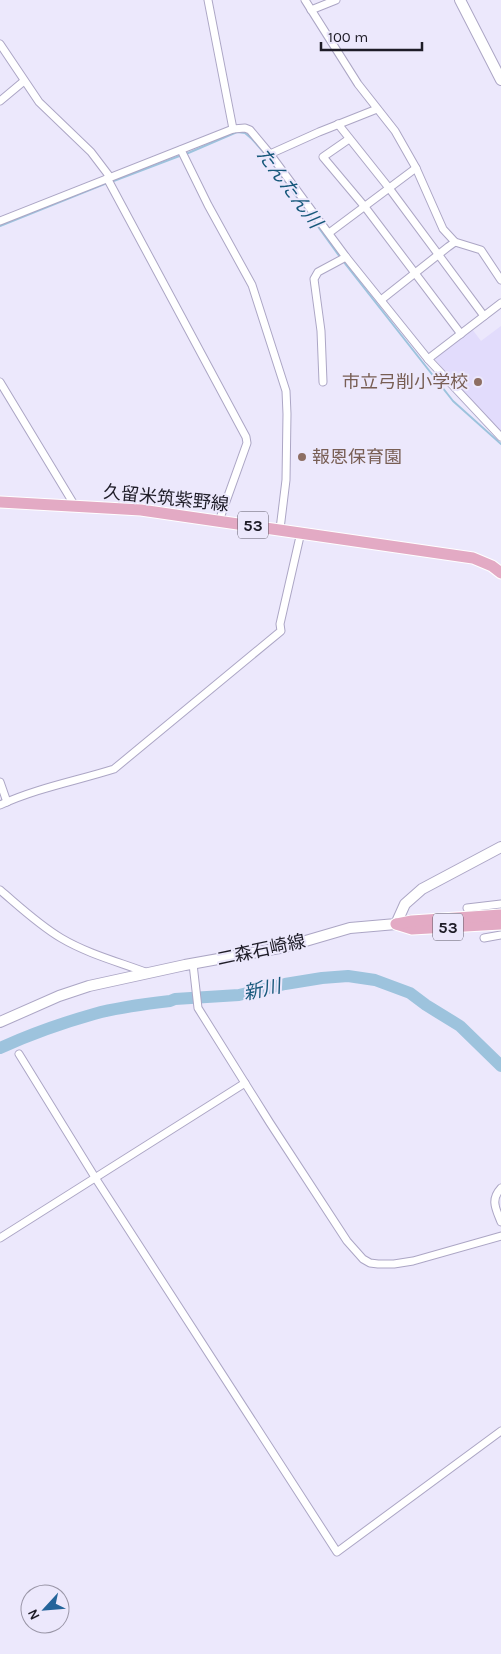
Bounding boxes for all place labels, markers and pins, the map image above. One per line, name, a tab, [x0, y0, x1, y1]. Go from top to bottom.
place label: 市立弓削小学校	[342, 371, 468, 393]
marker: 市立弓削小学校	[472, 376, 484, 388]
place label: 報恩保育園	[312, 446, 402, 468]
marker: 報恩保育園	[296, 451, 308, 463]

